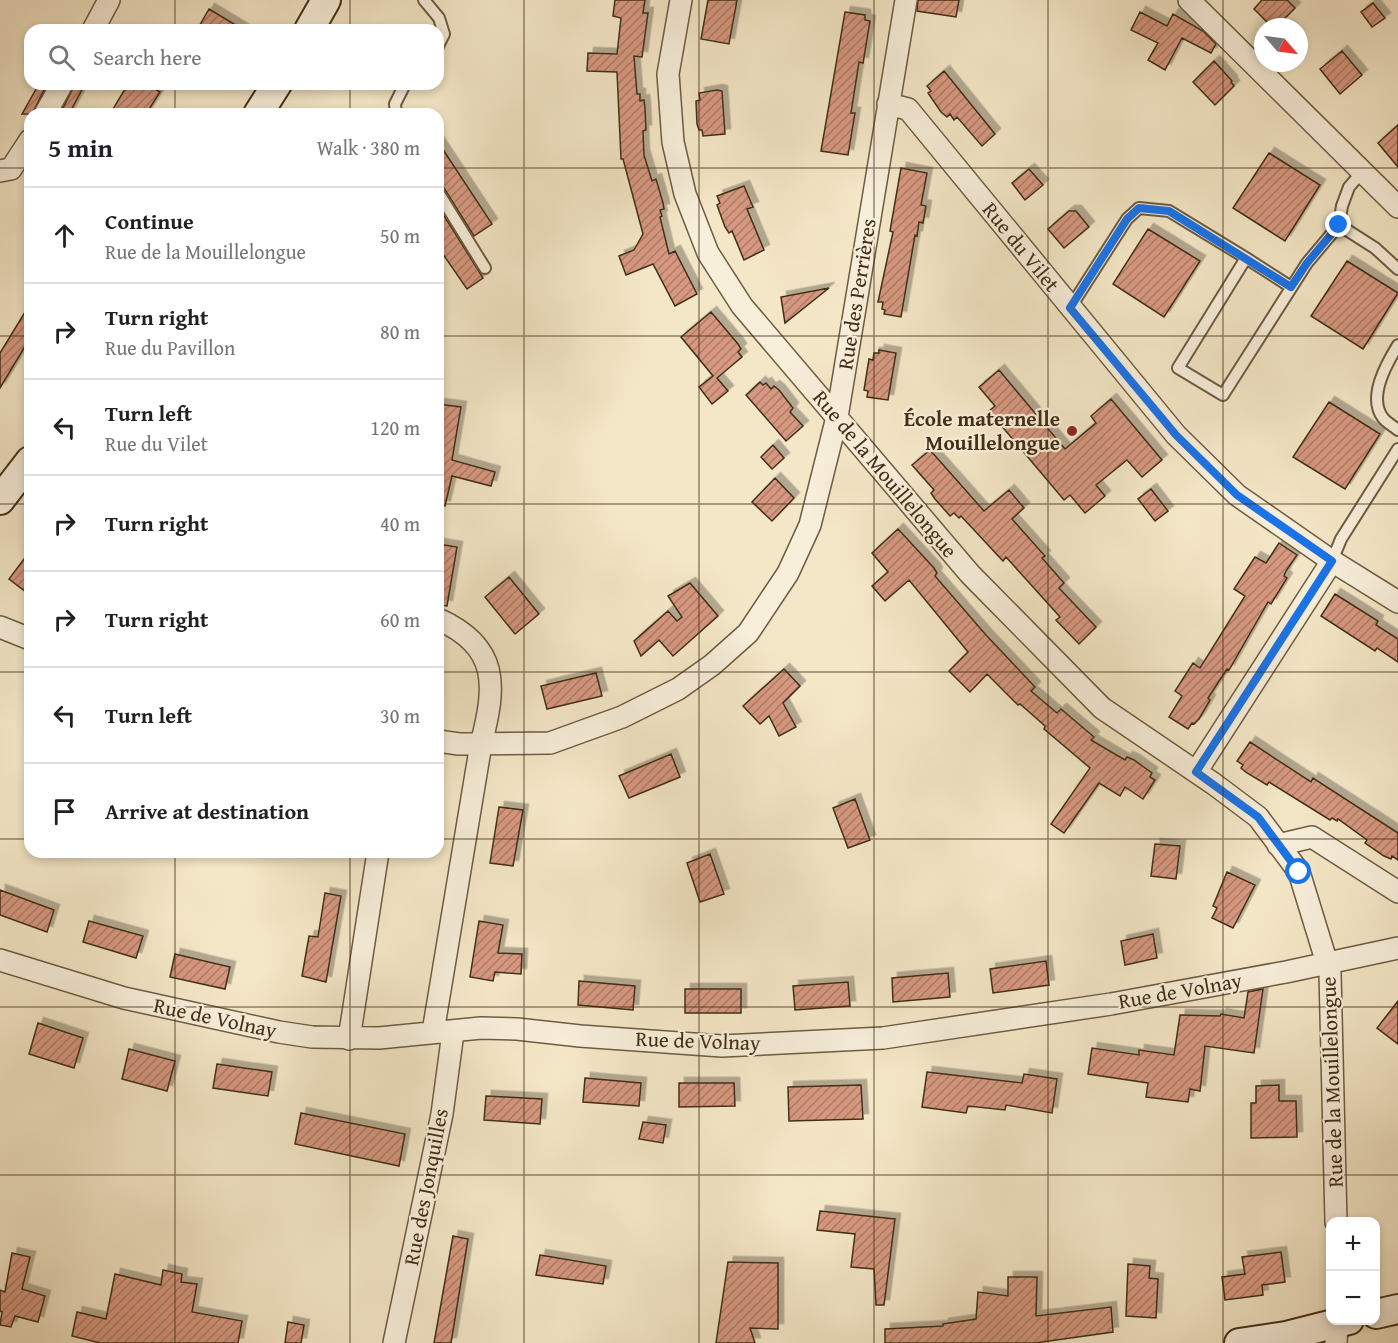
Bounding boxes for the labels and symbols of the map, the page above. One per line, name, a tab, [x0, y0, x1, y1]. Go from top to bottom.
north arrow	[1254, 18, 1308, 72]
street label: Rue du Vilet	[975, 195, 1068, 299]
route end	[1325, 211, 1351, 237]
street label: Rue des Perrières	[829, 216, 884, 372]
street label: Rue de la Mouillelongue	[806, 383, 965, 565]
place label: École maternelle Mouillelongue	[904, 403, 1060, 458]
marker: École maternelle Mouillelongue	[1065, 424, 1079, 438]
route start	[1285, 858, 1311, 884]
street label: Rue de Volnay	[1116, 964, 1245, 1017]
street label: Rue de la Mouillelongue	[1312, 976, 1351, 1188]
street label: Rue de Volnay	[151, 989, 280, 1046]
street label: Rue de Volnay	[635, 1023, 762, 1058]
street label: Rue des Jonquilles	[395, 1106, 456, 1268]

